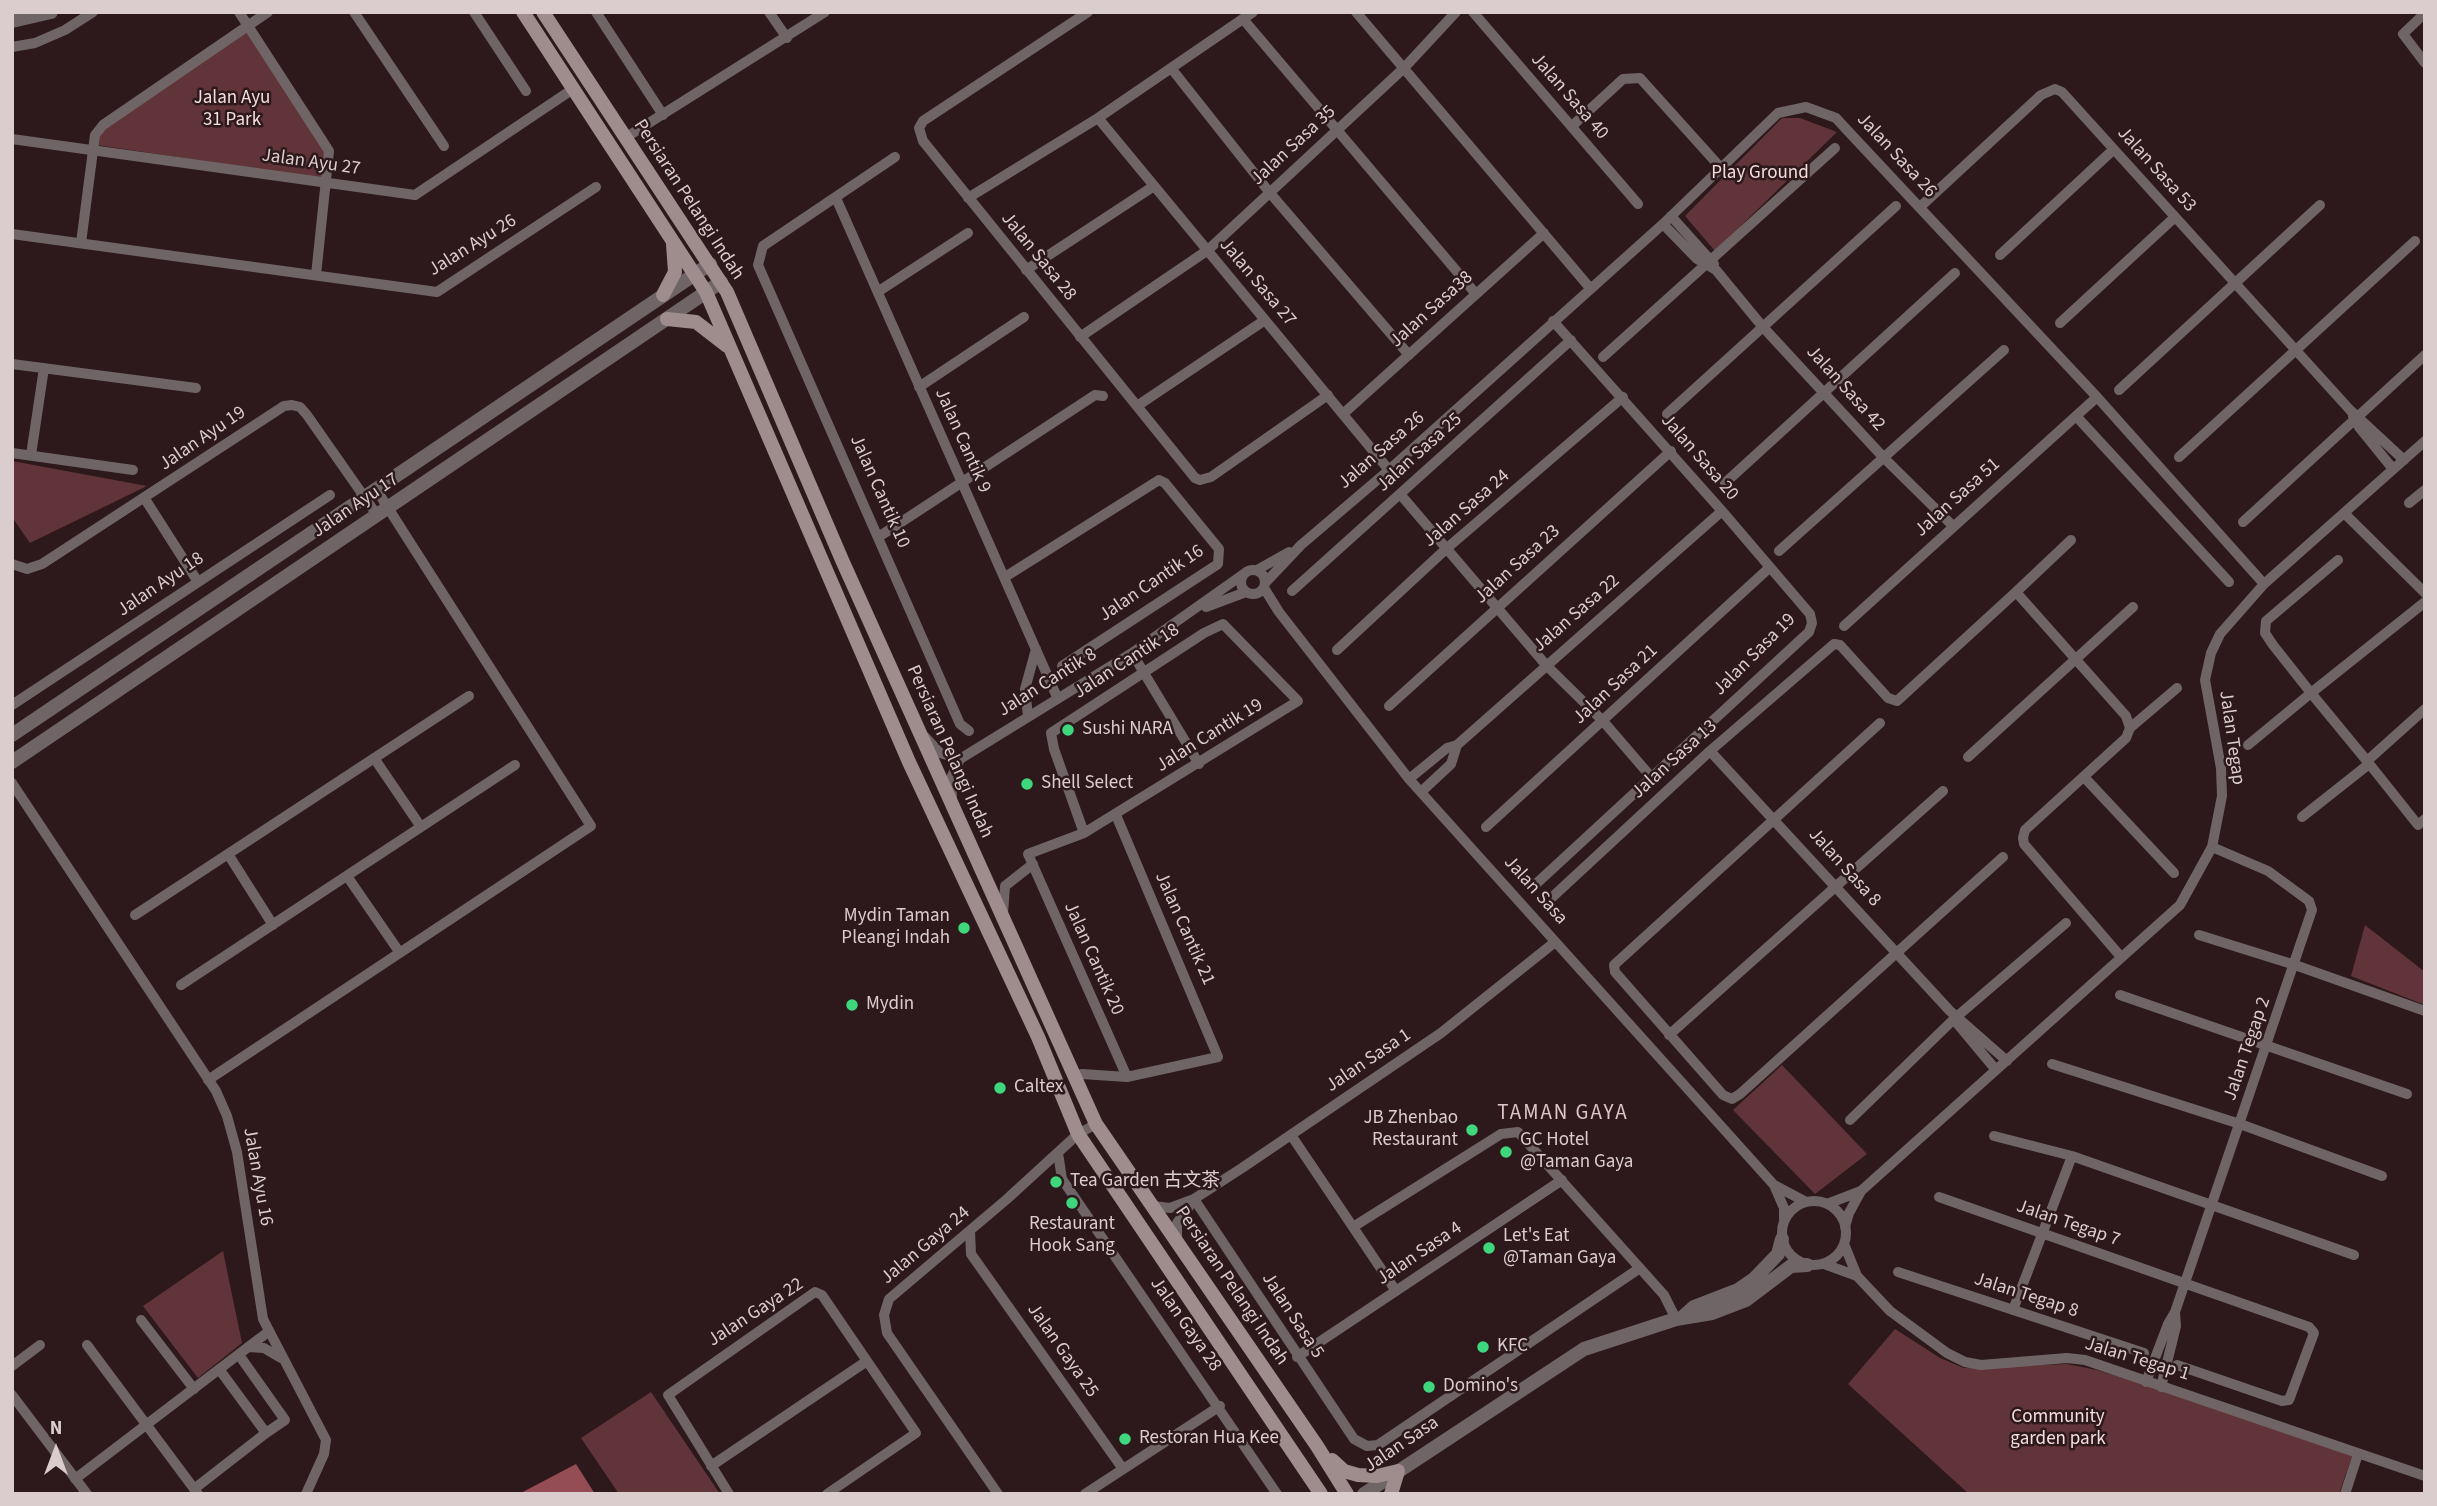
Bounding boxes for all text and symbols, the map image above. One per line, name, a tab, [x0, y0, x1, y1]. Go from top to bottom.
street label: Jalan Sasa 40	[1525, 49, 1613, 145]
park label: Jalan Ayu 31 Park	[194, 88, 270, 132]
street label: Jalan Sasa 35	[1247, 101, 1341, 191]
street label: Jalan Sasa 26	[1851, 109, 1941, 203]
street label: Persiaran Pelangi Indah	[628, 115, 748, 285]
street label: Jalan Sasa 53	[2112, 123, 2200, 217]
street label: Jalan Ayu 27	[260, 145, 362, 181]
park label: Play Ground	[1711, 163, 1809, 185]
street label: Jalan Sasa 28	[995, 208, 1081, 306]
street label: Jalan Ayu 26	[425, 210, 521, 282]
street label: Jalan Sasa 27	[1214, 235, 1300, 331]
street label: Jalan Sasa38	[1386, 267, 1478, 353]
street label: Jalan Sasa 42	[1801, 342, 1889, 436]
street label: Jalan Cantik 9	[929, 385, 995, 497]
street label: Jalan Ayu 19	[155, 402, 251, 476]
street label: Jalan Sasa 26	[1334, 407, 1430, 495]
street label: Jalan Sasa 25	[1373, 409, 1467, 497]
street label: Jalan Sasa 20	[1655, 410, 1743, 506]
street label: Jalan Cantik 10	[844, 432, 914, 552]
street label: Jalan Sasa 51	[1911, 454, 2005, 542]
street label: Jalan Sasa 24	[1419, 465, 1515, 553]
street label: Jalan Ayu 17	[308, 469, 404, 543]
street label: Jalan Sasa 23	[1471, 521, 1565, 609]
street label: Jalan Cantik 16	[1095, 541, 1209, 627]
street label: Jalan Ayu 18	[113, 548, 209, 622]
street label: Jalan Sasa 22	[1529, 570, 1625, 658]
street label: Jalan Sasa 19	[1709, 609, 1801, 701]
street label: Jalan Cantik 18	[1070, 619, 1184, 705]
street label: Jalan Sasa 21	[1569, 640, 1663, 730]
street label: Jalan Cantik 8	[995, 644, 1101, 722]
street label: Persiaran Pelangi Indah	[901, 662, 997, 842]
street label: Jalan Tegap	[2213, 689, 2249, 787]
street label: Jalan Cantik 19	[1153, 694, 1267, 778]
street label: Jalan Sasa 13	[1628, 716, 1722, 804]
place label: Sushi NARA	[1082, 719, 1173, 741]
marker: Sushi NARA	[1060, 722, 1076, 738]
place label: Shell Select	[1041, 773, 1133, 795]
marker: Shell Select	[1019, 776, 1035, 792]
street label: Jalan Sasa 8	[1803, 824, 1885, 912]
street label: Jalan Sasa	[1498, 852, 1572, 930]
street label: Jalan Cantik 21	[1149, 869, 1219, 989]
street label: Jalan Cantik 20	[1058, 899, 1128, 1019]
place label: Mydin Taman Pleangi Indah	[841, 906, 950, 950]
marker: Mydin Taman Pleangi Indah	[956, 920, 972, 936]
place label: Mydin	[866, 994, 914, 1016]
street label: Jalan Tegap 2	[2220, 994, 2276, 1104]
marker: Mydin	[844, 997, 860, 1013]
street label: Jalan Sasa 1	[1322, 1024, 1416, 1098]
place label: Caltex	[1014, 1077, 1063, 1099]
marker: Caltex	[992, 1080, 1008, 1096]
district label: TAMAN GAYA	[1499, 1101, 1627, 1127]
place label: JB Zhenbao Restaurant	[1363, 1108, 1458, 1152]
marker: JB Zhenbao Restaurant	[1464, 1122, 1480, 1138]
street label: Jalan Ayu 16	[237, 1126, 277, 1228]
place label: GC Hotel @Taman Gaya	[1520, 1130, 1633, 1174]
marker: GC Hotel @Taman Gaya	[1498, 1144, 1514, 1160]
place label: Tea Garden 古文茶	[1070, 1171, 1220, 1193]
marker: Tea Garden 古文茶	[1048, 1174, 1064, 1190]
marker: Restaurant Hook Sang	[1064, 1195, 1080, 1211]
street label: Jalan Tegap 7	[2013, 1196, 2123, 1252]
street label: Jalan Gaya 24	[877, 1202, 975, 1290]
street label: Persiaran Pelangi Indah	[1169, 1202, 1293, 1370]
place label: Restaurant Hook Sang	[1029, 1214, 1115, 1258]
street label: Jalan Sasa 4	[1373, 1217, 1467, 1291]
place label: Let's Eat @Taman Gaya	[1503, 1226, 1616, 1270]
marker: Let's Eat @Taman Gaya	[1481, 1240, 1497, 1256]
street label: Jalan Tegap 8	[1971, 1268, 2081, 1324]
street label: Jalan Sasa 5	[1256, 1269, 1328, 1363]
street label: Jalan Gaya 22	[704, 1274, 808, 1352]
street label: Jalan Gaya 28	[1144, 1274, 1226, 1376]
street label: Jalan Gaya 25	[1021, 1300, 1103, 1402]
street label: Jalan Tegap 1	[2082, 1333, 2192, 1387]
place label: KFC	[1497, 1336, 1528, 1358]
marker: KFC	[1475, 1339, 1491, 1355]
place label: Domino's	[1443, 1376, 1518, 1398]
marker: Domino's	[1421, 1379, 1437, 1395]
park label: Community garden park	[2010, 1407, 2106, 1451]
street label: Jalan Sasa	[1361, 1412, 1443, 1478]
north arrow	[21, 1415, 91, 1485]
text: N	[50, 1415, 62, 1442]
place label: Restoran Hua Kee	[1139, 1428, 1279, 1450]
marker: Restoran Hua Kee	[1117, 1431, 1133, 1447]

